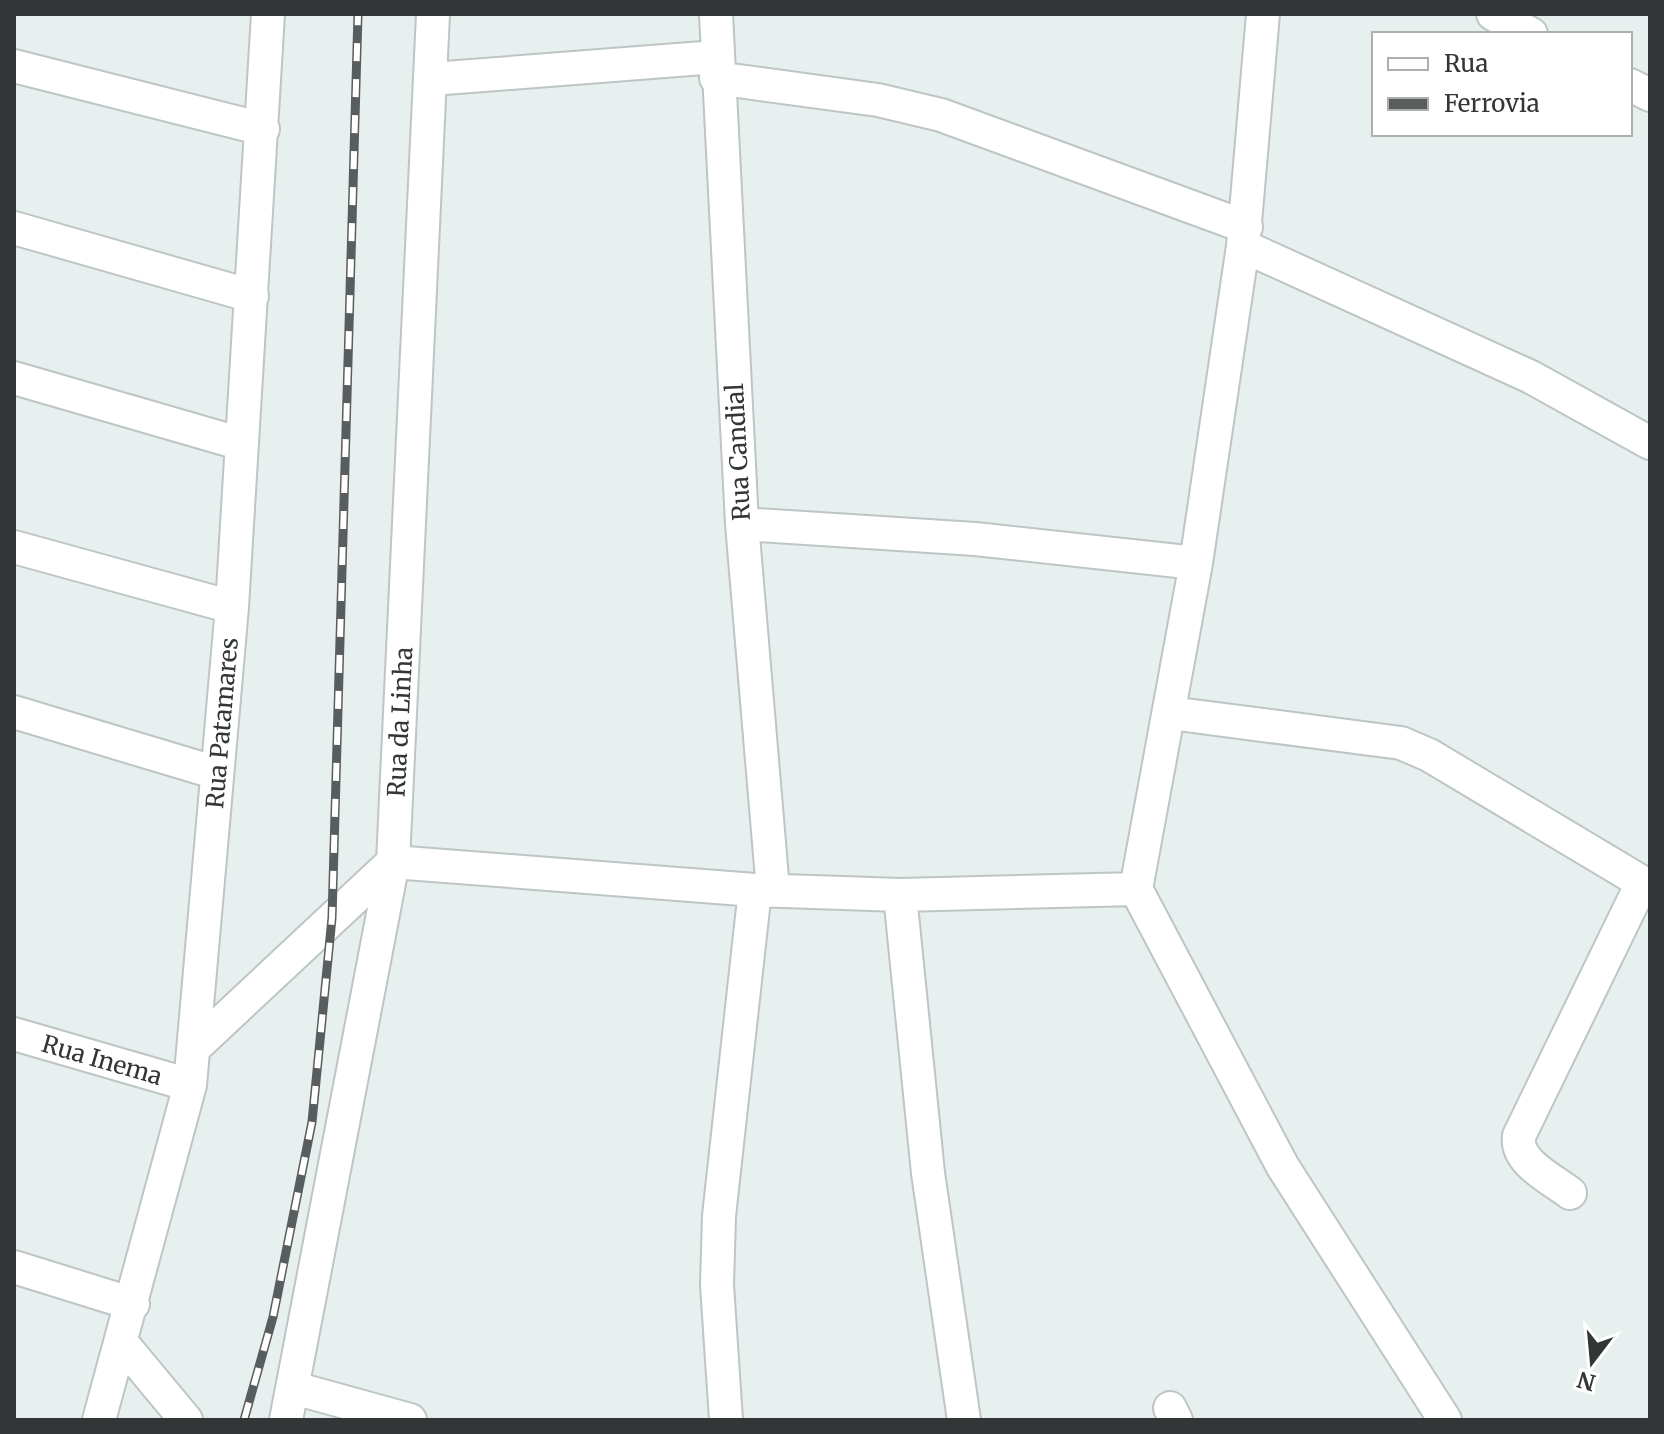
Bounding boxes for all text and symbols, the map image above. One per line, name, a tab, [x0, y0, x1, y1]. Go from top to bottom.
legend	[1372, 32, 1632, 136]
text: Rua	[1444, 48, 1488, 79]
text: Ferrovia	[1444, 88, 1540, 119]
street label: Rua Candial	[719, 383, 757, 521]
street label: Rua Patamares	[199, 636, 245, 810]
street label: Rua da Linha	[381, 646, 419, 798]
street label: Rua Inema	[38, 1028, 166, 1092]
north arrow	[1552, 1322, 1632, 1402]
text: N	[1574, 1365, 1599, 1397]

